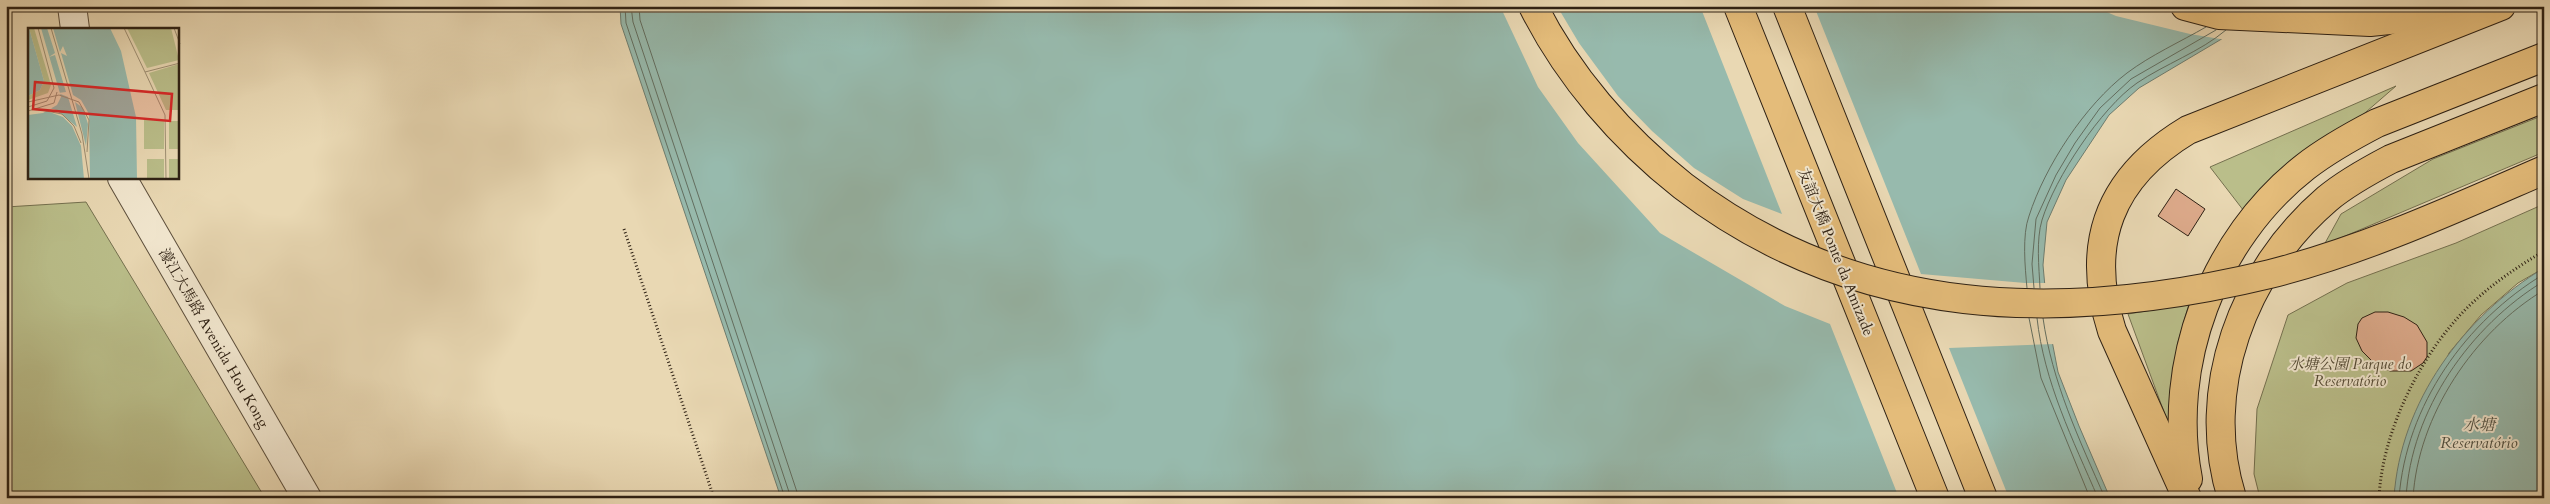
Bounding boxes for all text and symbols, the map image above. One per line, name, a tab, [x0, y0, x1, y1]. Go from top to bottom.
inset map	[28, 28, 179, 179]
street label: 友誼大橋 Ponte da Amizade	[1793, 165, 1879, 339]
street label: 濠江大馬路 Avenida Hou Kong	[154, 244, 274, 432]
park label: 水塘公園 Parque do Reservatório	[2288, 354, 2412, 391]
water label: 水塘 Reservatório	[2440, 414, 2518, 454]

